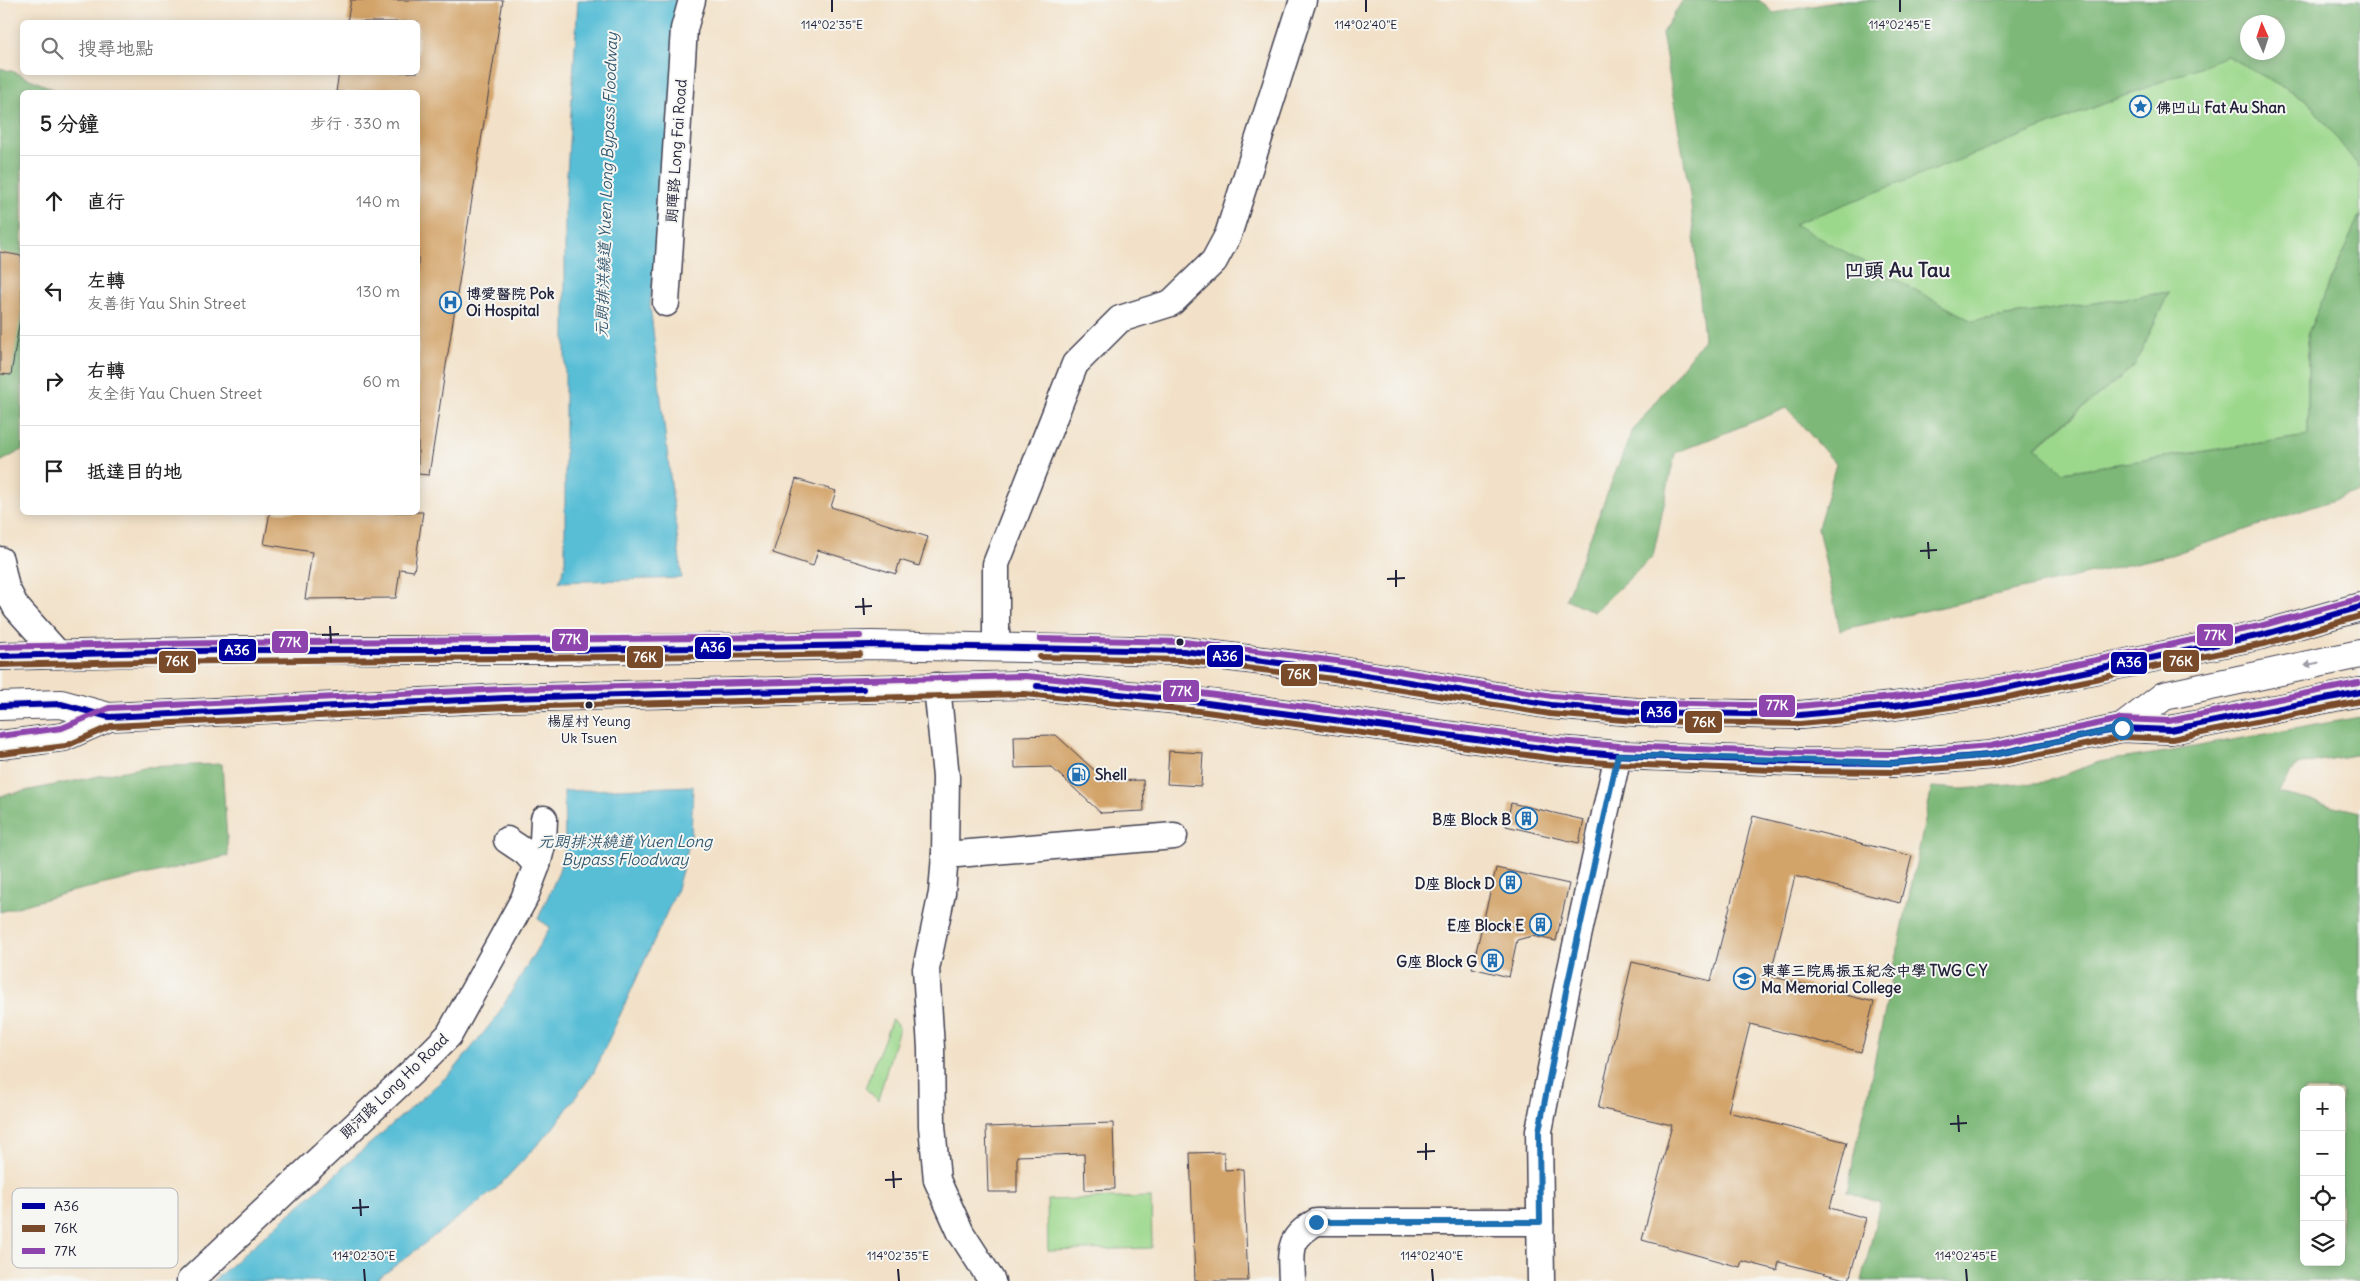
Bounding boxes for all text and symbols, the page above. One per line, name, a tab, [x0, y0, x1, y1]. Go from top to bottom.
north arrow	[2240, 15, 2285, 60]
text: 114°02'35"E	[801, 17, 863, 32]
text: 114°02'40"E	[1335, 17, 1397, 32]
text: 114°02'45"E	[1869, 17, 1931, 32]
search box	[20, 20, 420, 75]
water label: 元朗排洪繞道 Yuen Long Bypass Floodway	[591, 30, 621, 338]
icon: search	[38, 34, 66, 62]
text: 搜尋地點	[78, 36, 154, 60]
street label: 朗暉路 Long Fai Road	[661, 78, 691, 224]
place icon: 佛凹山 Fat Au Shan	[2128, 95, 2152, 119]
place label: 佛凹山 Fat Au Shan	[2156, 98, 2286, 117]
text: 5 分鐘	[40, 110, 99, 137]
text: 步行 · 330 m	[310, 113, 400, 133]
icon: ahead	[40, 187, 68, 215]
text: 直行	[87, 189, 125, 213]
text: 140 m	[356, 191, 400, 211]
district label: 凹頭 Au Tau	[1844, 257, 1950, 282]
text: 左轉	[87, 268, 125, 292]
icon: left	[40, 277, 68, 305]
text: 130 m	[356, 281, 400, 301]
place label: 博愛醫院 Pok Oi Hospital	[466, 284, 555, 321]
hospital icon: 博愛醫院 Pok Oi Hospital	[438, 290, 462, 314]
text: 友善街 Yau Shin Street	[87, 293, 246, 313]
text: 右轉	[87, 358, 125, 382]
icon: right	[40, 367, 68, 395]
text: 60 m	[362, 371, 400, 391]
text: 友全街 Yau Chuen Street	[87, 383, 262, 403]
icon: arrive	[40, 457, 68, 485]
text: 抵達目的地	[87, 459, 182, 483]
line badge: 77K	[2196, 623, 2234, 647]
text: 77K	[2204, 626, 2227, 644]
line badge: 77K	[551, 628, 589, 652]
line badge: 77K	[271, 630, 309, 654]
text: 77K	[559, 630, 582, 648]
text: 77K	[279, 633, 302, 651]
line badge: A36	[694, 636, 732, 660]
unlabelled marker	[1175, 637, 1185, 647]
line badge: A36	[218, 638, 257, 662]
text: A36	[700, 638, 726, 656]
text: A36	[224, 641, 250, 659]
line badge: A36	[1206, 644, 1244, 668]
line badge: 76K	[626, 645, 664, 669]
text: A36	[1212, 647, 1238, 665]
text: 76K	[633, 648, 657, 666]
line badge: 76K	[2162, 649, 2200, 673]
line badge: 76K	[158, 650, 197, 674]
line badge: A36	[2110, 651, 2148, 675]
text: 76K	[165, 652, 189, 670]
text: 76K	[2169, 652, 2193, 670]
text: A36	[2116, 653, 2142, 671]
one-way arrow	[2304, 661, 2320, 669]
line badge: 76K	[1280, 663, 1318, 687]
text: 76K	[1287, 665, 1311, 683]
line badge: 77K	[1162, 679, 1200, 703]
text: 77K	[1170, 682, 1193, 700]
line badge: 77K	[1758, 694, 1796, 718]
text: 77K	[1766, 696, 1789, 714]
marker: 楊屋村 Yeung Uk Tsuen	[584, 700, 594, 710]
line badge: A36	[1640, 700, 1678, 724]
text: A36	[1646, 703, 1672, 721]
line badge: 76K	[1684, 710, 1723, 734]
place label: 楊屋村 Yeung Uk Tsuen	[547, 712, 631, 747]
text: 76K	[1692, 713, 1716, 731]
route start	[2111, 717, 2134, 740]
fuel station icon: Shell	[1067, 762, 1091, 786]
place label: Shell	[1095, 765, 1127, 784]
building icon: B座 Block B	[1515, 807, 1539, 831]
place label: B座 Block B	[1432, 810, 1511, 829]
water label: 元朗排洪繞道 Yuen Long Bypass Floodway	[538, 831, 713, 869]
building icon: D座 Block D	[1499, 871, 1523, 895]
place label: D座 Block D	[1415, 874, 1495, 893]
building icon: E座 Block E	[1528, 913, 1552, 937]
place label: E座 Block E	[1447, 916, 1524, 935]
building icon: G座 Block G	[1481, 949, 1505, 973]
place label: G座 Block G	[1396, 952, 1477, 971]
place label: 東華三院馬振玉紀念中學 TWG C Y Ma Memorial College	[1761, 961, 1988, 998]
school or university icon: 東華三院馬振玉紀念中學 TWG C Y Ma Memorial College	[1733, 967, 1757, 991]
street label: 朗河路 Long Ho Road	[336, 1029, 452, 1143]
map controls	[2300, 1086, 2345, 1266]
button: +	[2300, 1086, 2345, 1131]
button: −	[2300, 1131, 2345, 1176]
button: locate	[2300, 1176, 2345, 1221]
legend	[12, 1188, 178, 1268]
text: A36	[54, 1197, 79, 1215]
route end	[1305, 1211, 1328, 1234]
text: 76K	[54, 1219, 78, 1237]
button: layers	[2300, 1221, 2345, 1266]
text: 77K	[54, 1242, 77, 1260]
text: 114°02'30"E	[332, 1248, 396, 1263]
text: 114°02'35"E	[867, 1248, 929, 1263]
text: 114°02'40"E	[1401, 1248, 1463, 1263]
text: 114°02'45"E	[1935, 1248, 1997, 1263]

